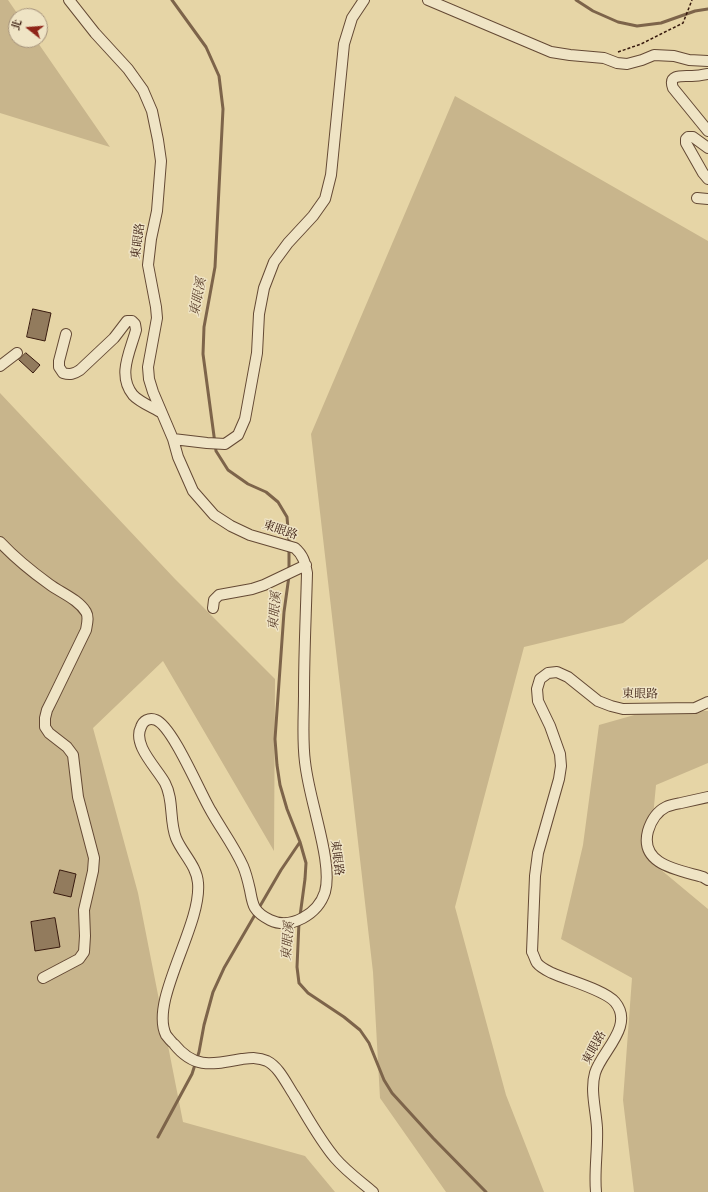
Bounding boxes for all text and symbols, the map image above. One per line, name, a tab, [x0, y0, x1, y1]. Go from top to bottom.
north arrow	[8, 8, 48, 48]
text: 北	[9, 17, 26, 32]
street label: 東眼路	[129, 222, 149, 260]
water label: 東眼溪	[188, 276, 210, 318]
street label: 東眼路	[261, 518, 299, 544]
water label: 東眼溪	[267, 591, 285, 631]
street label: 東眼路	[622, 687, 658, 703]
street label: 東眼路	[327, 839, 345, 877]
water label: 東眼溪	[280, 921, 298, 961]
street label: 東眼路	[580, 1029, 610, 1067]

